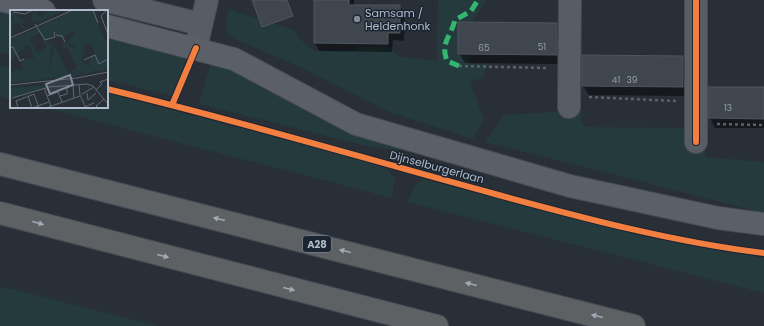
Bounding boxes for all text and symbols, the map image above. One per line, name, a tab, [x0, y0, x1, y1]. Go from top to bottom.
place label: Samsam / Heldenhonk	[365, 5, 431, 34]
inset map	[10, 10, 108, 108]
marker: Samsam / Heldenhonk	[352, 14, 362, 24]
house number: 51	[538, 41, 546, 53]
house number: 65	[478, 42, 490, 54]
house number: 41	[612, 74, 620, 86]
house number: 39	[627, 74, 638, 86]
house number: 13	[724, 102, 732, 114]
street label: Dijnselburgerlaan	[388, 147, 486, 187]
one-way arrow	[213, 216, 225, 222]
one-way arrow	[31, 220, 44, 226]
road number: A28	[303, 236, 331, 252]
one-way arrow	[339, 248, 351, 254]
one-way arrow	[157, 253, 170, 259]
one-way arrow	[465, 281, 477, 287]
one-way arrow	[283, 286, 295, 292]
one-way arrow	[590, 313, 603, 319]

